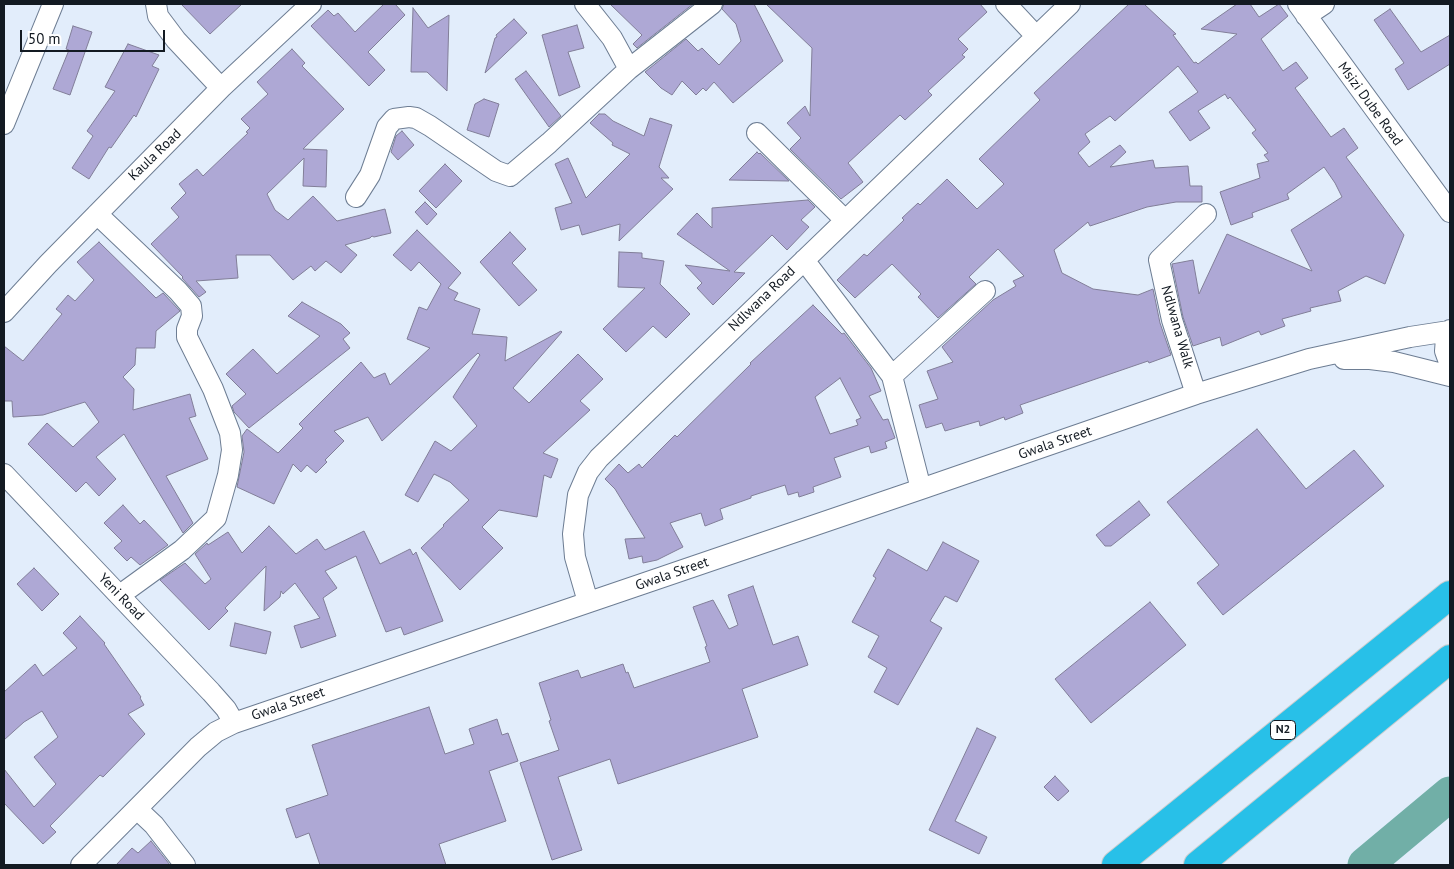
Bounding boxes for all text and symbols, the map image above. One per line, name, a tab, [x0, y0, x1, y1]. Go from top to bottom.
scale bar	[22, 20, 168, 52]
text: 50 m	[28, 29, 61, 48]
street label: Msizi Dube Road	[1334, 59, 1406, 149]
street label: Kaula Road	[125, 126, 185, 184]
street label: Ndlwana Road	[725, 263, 799, 335]
street label: Ndlwana Walk	[1157, 284, 1197, 370]
street label: Gwala Street	[1016, 423, 1094, 463]
street label: Gwala Street	[633, 554, 711, 594]
street label: Yeni Road	[95, 570, 147, 624]
street label: Gwala Street	[249, 684, 327, 724]
road number: N2	[1270, 720, 1296, 740]

